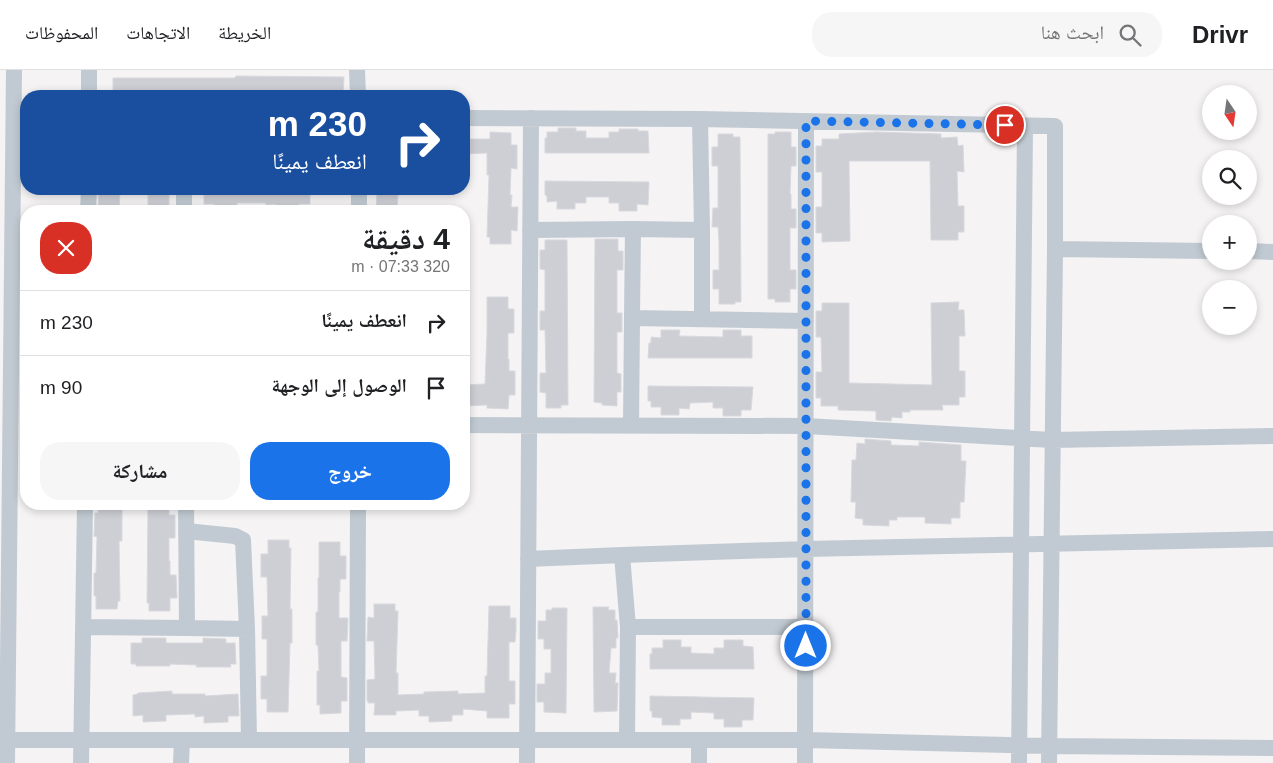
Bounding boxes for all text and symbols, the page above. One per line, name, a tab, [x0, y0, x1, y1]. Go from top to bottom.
search box	[812, 12, 1162, 57]
icon: search	[1116, 21, 1144, 49]
text: Drivr	[1192, 21, 1248, 48]
text: ابحث هنا	[1041, 22, 1104, 43]
text: المحفوظات	[25, 23, 98, 43]
text: الاتجاهات	[126, 23, 190, 43]
text: الخريطة	[218, 23, 271, 43]
north arrow	[1202, 85, 1258, 140]
map controls	[1202, 85, 1257, 335]
text: 230 m	[268, 104, 367, 143]
pin	[984, 104, 1026, 146]
icon: right	[385, 110, 450, 175]
icon: arrive	[991, 111, 1019, 139]
text: انعطف يمينًا	[272, 149, 367, 174]
button: search	[1202, 150, 1257, 205]
button: +	[1202, 215, 1257, 270]
button: close	[40, 222, 92, 274]
text: 4 دقيقة	[362, 222, 450, 255]
text: 320 m · 07:33	[351, 258, 450, 275]
button: −	[1202, 280, 1257, 335]
icon: right	[422, 309, 450, 337]
text: انعطف يمينًا	[321, 310, 407, 331]
text: 230 m	[40, 312, 93, 333]
icon: arrive	[422, 374, 450, 402]
text: الوصول إلى الوجهة	[271, 375, 407, 396]
text: 90 m	[40, 377, 82, 398]
button: مشاركة	[40, 442, 240, 500]
button: خروج	[250, 442, 450, 500]
position arrow	[779, 619, 831, 671]

